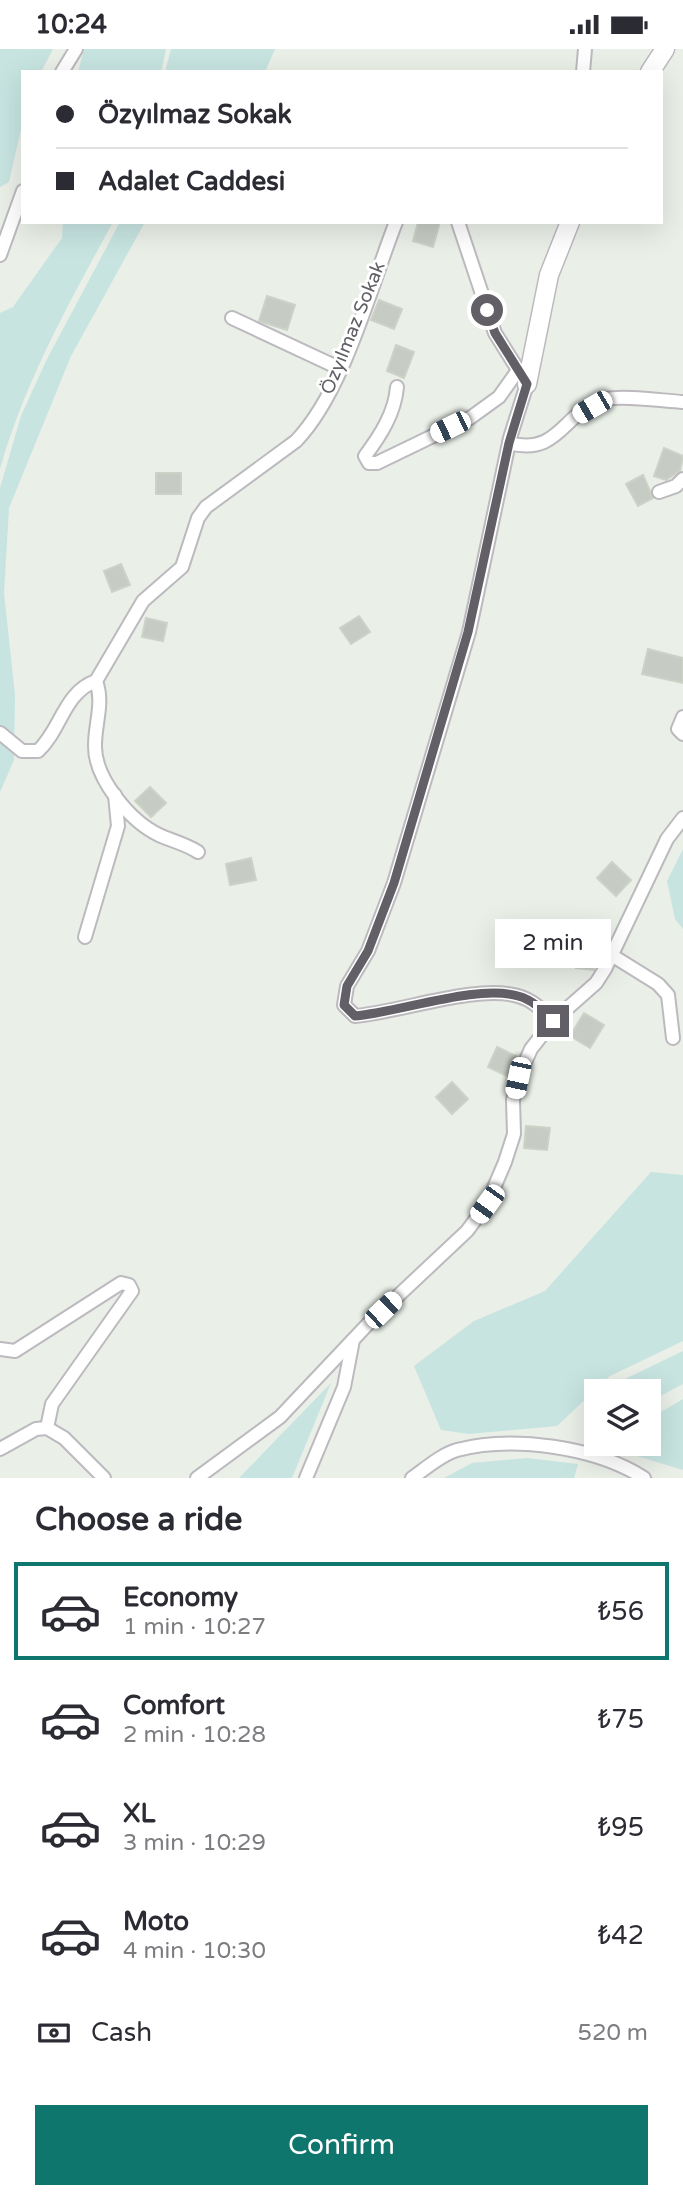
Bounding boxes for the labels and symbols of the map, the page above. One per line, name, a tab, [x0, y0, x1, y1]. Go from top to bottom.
street label: Özyılmaz Sokak	[316, 258, 390, 398]
route start	[471, 294, 503, 326]
car	[569, 387, 616, 427]
car	[427, 408, 474, 446]
callout: 2 min	[495, 919, 611, 969]
route end	[537, 1005, 569, 1037]
car	[504, 1055, 533, 1101]
car	[467, 1181, 508, 1227]
car	[361, 1288, 406, 1332]

